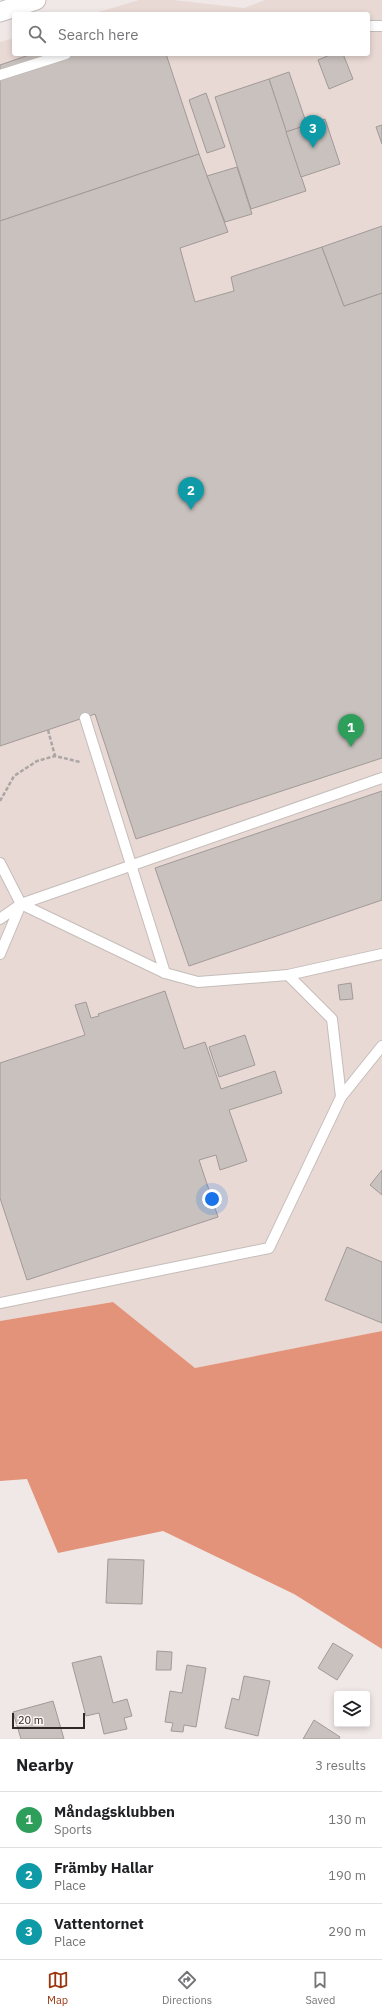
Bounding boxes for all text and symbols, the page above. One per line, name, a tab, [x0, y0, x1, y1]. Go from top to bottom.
search box	[12, 12, 370, 56]
icon: search	[26, 23, 48, 45]
text: Search here	[58, 25, 138, 44]
pin: 3	[300, 115, 326, 148]
pin: 2	[178, 477, 204, 510]
pin: 1	[338, 714, 364, 747]
your location	[202, 1189, 222, 1209]
map controls	[334, 1691, 370, 1727]
button: layers	[334, 1691, 370, 1727]
scale bar	[12, 1711, 85, 1730]
text: 20 m	[18, 1713, 43, 1727]
text: Nearby	[16, 1754, 74, 1776]
text: 3 results	[315, 1757, 366, 1774]
text: Måndagsklubben	[54, 1802, 175, 1821]
text: 1	[25, 1811, 33, 1828]
text: 130 m	[328, 1811, 366, 1828]
text: Sports	[54, 1821, 92, 1838]
text: Främby Hallar	[54, 1858, 154, 1877]
text: 2	[25, 1867, 33, 1884]
text: 190 m	[328, 1867, 366, 1884]
text: Place	[54, 1877, 86, 1894]
text: Vattentornet	[54, 1914, 144, 1933]
text: 3	[25, 1923, 33, 1940]
text: 290 m	[328, 1923, 366, 1940]
text: Place	[54, 1933, 86, 1950]
tab: Map	[47, 1969, 69, 2007]
tab: Directions	[162, 1969, 212, 2007]
tab: Saved	[305, 1969, 335, 2007]

